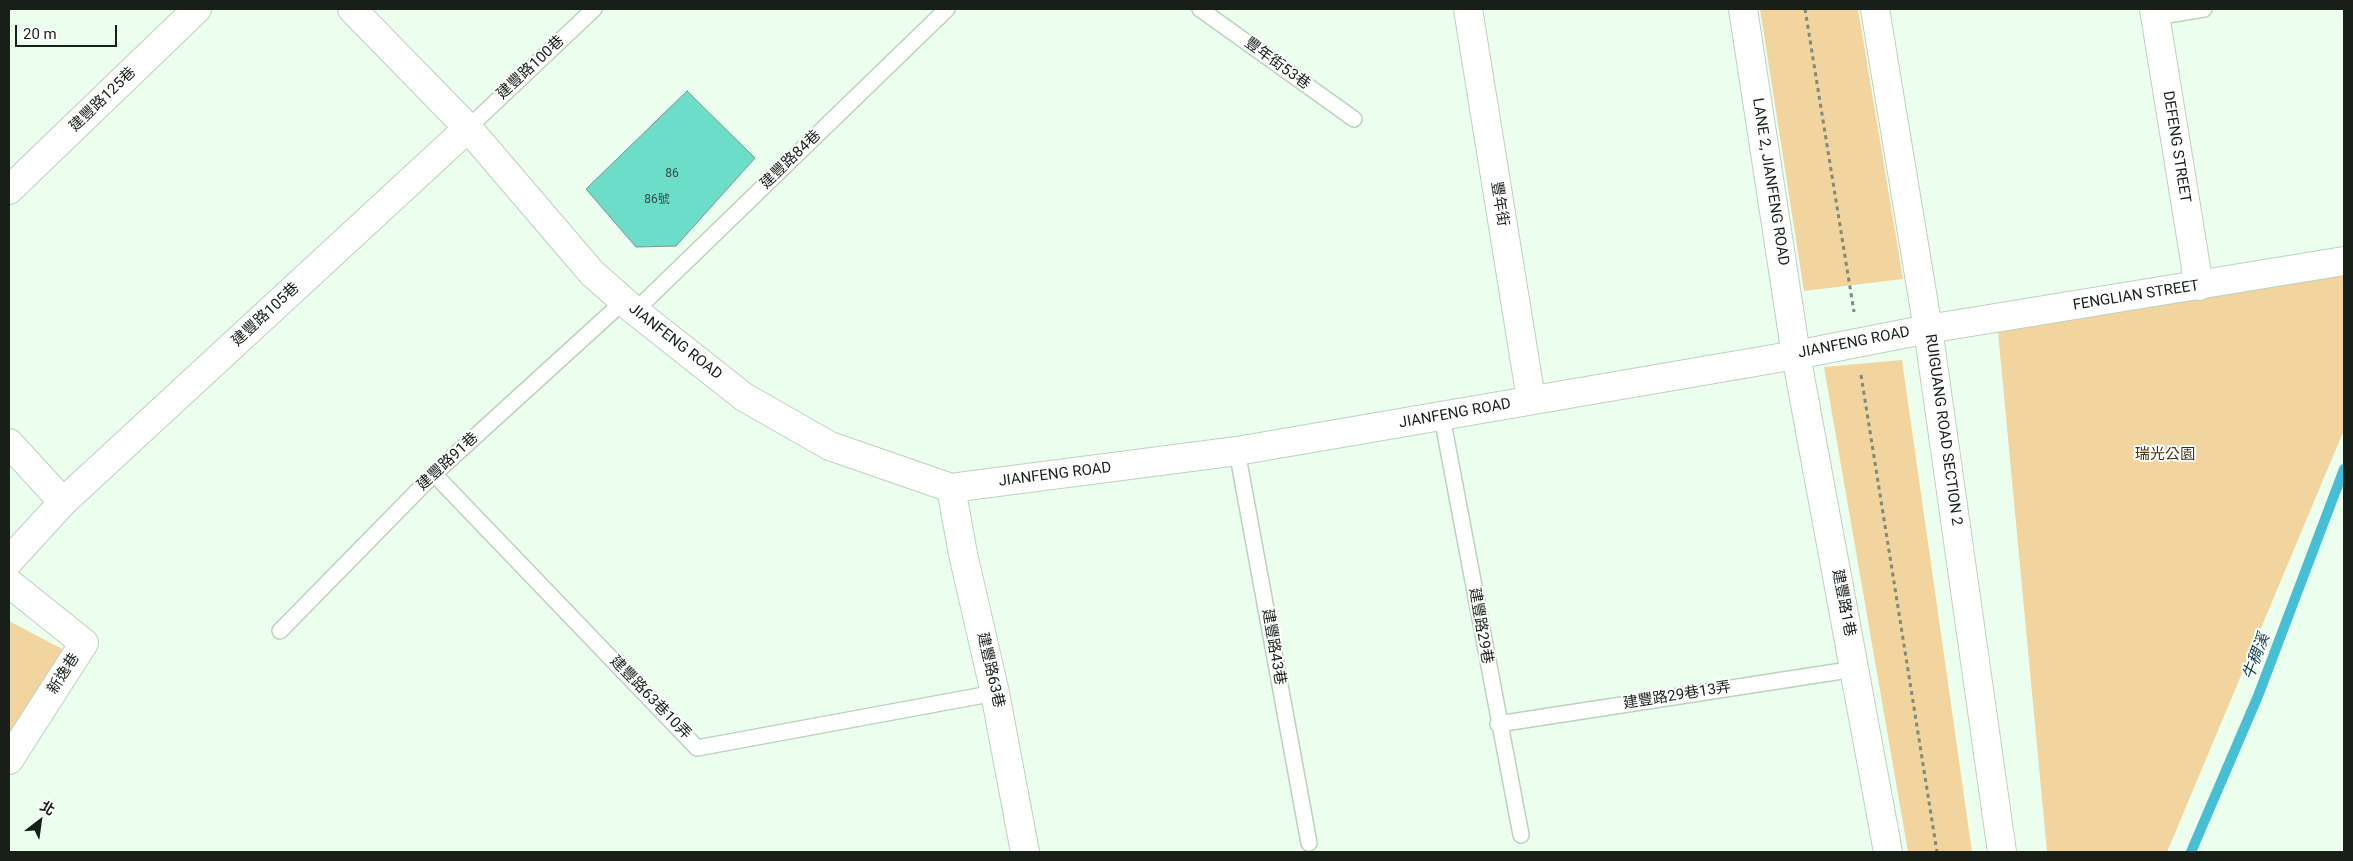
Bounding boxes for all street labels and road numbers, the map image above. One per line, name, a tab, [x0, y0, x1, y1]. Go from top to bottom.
street label: 建豐路100巷	[494, 32, 568, 104]
street label: 豐年街53巷	[1241, 34, 1313, 94]
street label: 建豐路125巷	[66, 64, 140, 136]
street label: DEFENG STREET	[2158, 90, 2194, 204]
street label: LANE 2, JIANFENG ROAD	[1748, 97, 1792, 267]
street label: 建豐路84巷	[757, 127, 825, 193]
street label: 豐年街	[1487, 180, 1511, 228]
street label: FENGLIAN STREET	[2072, 277, 2200, 315]
street label: 建豐路105巷	[229, 279, 303, 351]
street label: JIANFENG ROAD	[625, 300, 725, 384]
street label: JIANFENG ROAD	[1797, 323, 1911, 363]
street label: RUIGUANG ROAD SECTION 2	[1921, 333, 1965, 527]
street label: JIANFENG ROAD	[1398, 395, 1512, 433]
street label: 建豐路91巷	[414, 429, 482, 495]
street label: JIANFENG ROAD	[998, 459, 1112, 491]
street label: 建豐路1巷	[1828, 568, 1858, 638]
street label: 建豐路29巷	[1464, 587, 1496, 665]
street label: 建豐路43巷	[1257, 608, 1289, 686]
street label: 建豐路63巷	[973, 631, 1007, 709]
street label: 新逸巷	[44, 650, 84, 698]
street label: 建豐路63巷10弄	[606, 653, 694, 743]
street label: 建豐路29巷13弄	[1622, 679, 1732, 713]

